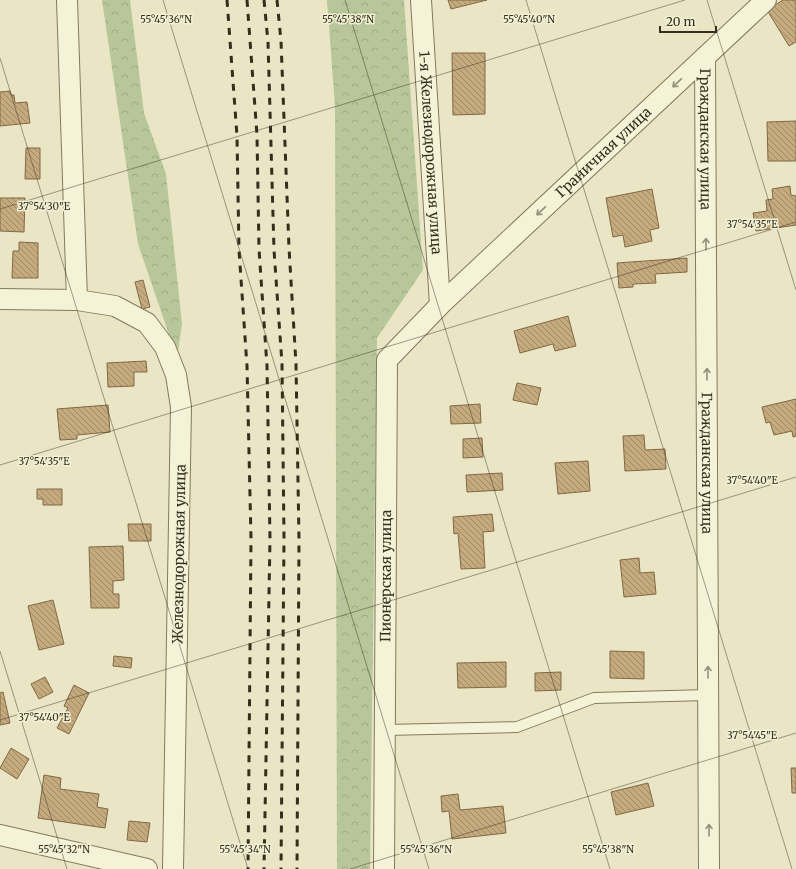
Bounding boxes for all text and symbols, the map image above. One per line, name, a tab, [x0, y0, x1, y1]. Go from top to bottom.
scale bar	[660, 8, 716, 34]
text: 55°45'36"N	[140, 13, 192, 26]
text: 55°45'38"N	[322, 13, 374, 26]
text: 55°45'40"N	[503, 13, 555, 26]
text: 20 m	[666, 14, 695, 29]
street label: 1-я Железнодорожная улица	[415, 50, 446, 256]
street label: Гражданская улица	[696, 68, 715, 210]
one-way arrow	[671, 79, 682, 88]
street label: Граничная улица	[551, 103, 655, 202]
text: 37°54'30"E	[18, 200, 71, 213]
one-way arrow	[536, 206, 546, 215]
text: 37°54'35"E	[726, 218, 778, 231]
one-way arrow	[702, 238, 710, 251]
one-way arrow	[703, 368, 711, 381]
street label: Гражданская улица	[698, 392, 716, 534]
text: 37°54'35"E	[18, 455, 70, 468]
street label: Железнодорожная улица	[168, 463, 190, 644]
text: 37°54'40"E	[726, 474, 779, 487]
street label: Пионерская улица	[376, 509, 395, 642]
one-way arrow	[704, 666, 712, 679]
text: 37°54'40"E	[18, 711, 71, 724]
text: 37°54'45"E	[727, 729, 778, 742]
one-way arrow	[705, 824, 713, 837]
text: 55°45'32"N	[38, 843, 90, 856]
text: 55°45'34"N	[219, 843, 271, 856]
text: 55°45'36"N	[400, 843, 452, 856]
text: 55°45'38"N	[582, 843, 634, 856]

